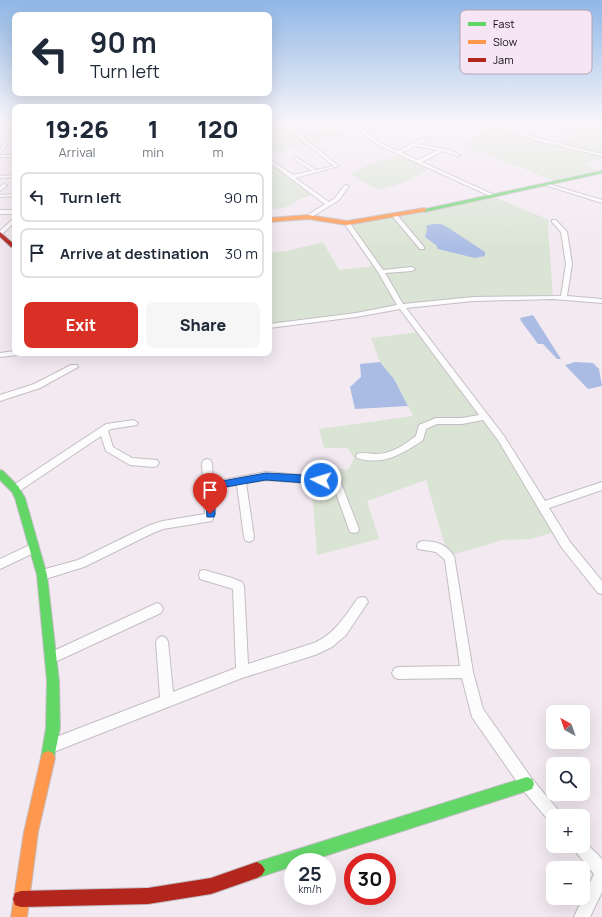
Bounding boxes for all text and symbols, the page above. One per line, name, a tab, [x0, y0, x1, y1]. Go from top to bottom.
legend	[460, 10, 592, 74]
text: Fast	[493, 16, 515, 31]
text: 90 m	[90, 23, 157, 61]
icon: left	[24, 28, 76, 80]
text: Slow	[493, 34, 518, 49]
text: Jam	[493, 52, 514, 67]
text: Turn left	[90, 59, 160, 83]
text: 19:26	[45, 112, 109, 145]
text: 1	[148, 112, 159, 145]
text: 120	[197, 112, 239, 145]
text: Arrival	[59, 143, 96, 161]
text: min	[142, 143, 164, 161]
text: m	[212, 143, 223, 161]
icon: left	[26, 186, 48, 208]
text: Turn left	[60, 187, 122, 208]
text: 90 m	[224, 187, 258, 208]
icon: arrive	[26, 242, 48, 264]
text: Arrive at destination	[60, 243, 209, 264]
text: 30 m	[225, 243, 258, 264]
button: Exit	[24, 302, 138, 348]
button: Share	[146, 302, 260, 348]
position arrow	[300, 459, 342, 501]
pin	[193, 473, 227, 514]
icon: arrive	[199, 479, 221, 501]
north arrow	[546, 705, 590, 749]
map controls	[546, 705, 590, 905]
button: search	[546, 757, 590, 801]
button: +	[546, 809, 590, 853]
speed limit sign: 30	[344, 853, 396, 905]
text: 25	[298, 860, 322, 887]
button: −	[546, 861, 590, 905]
text: km/h	[298, 882, 322, 896]

